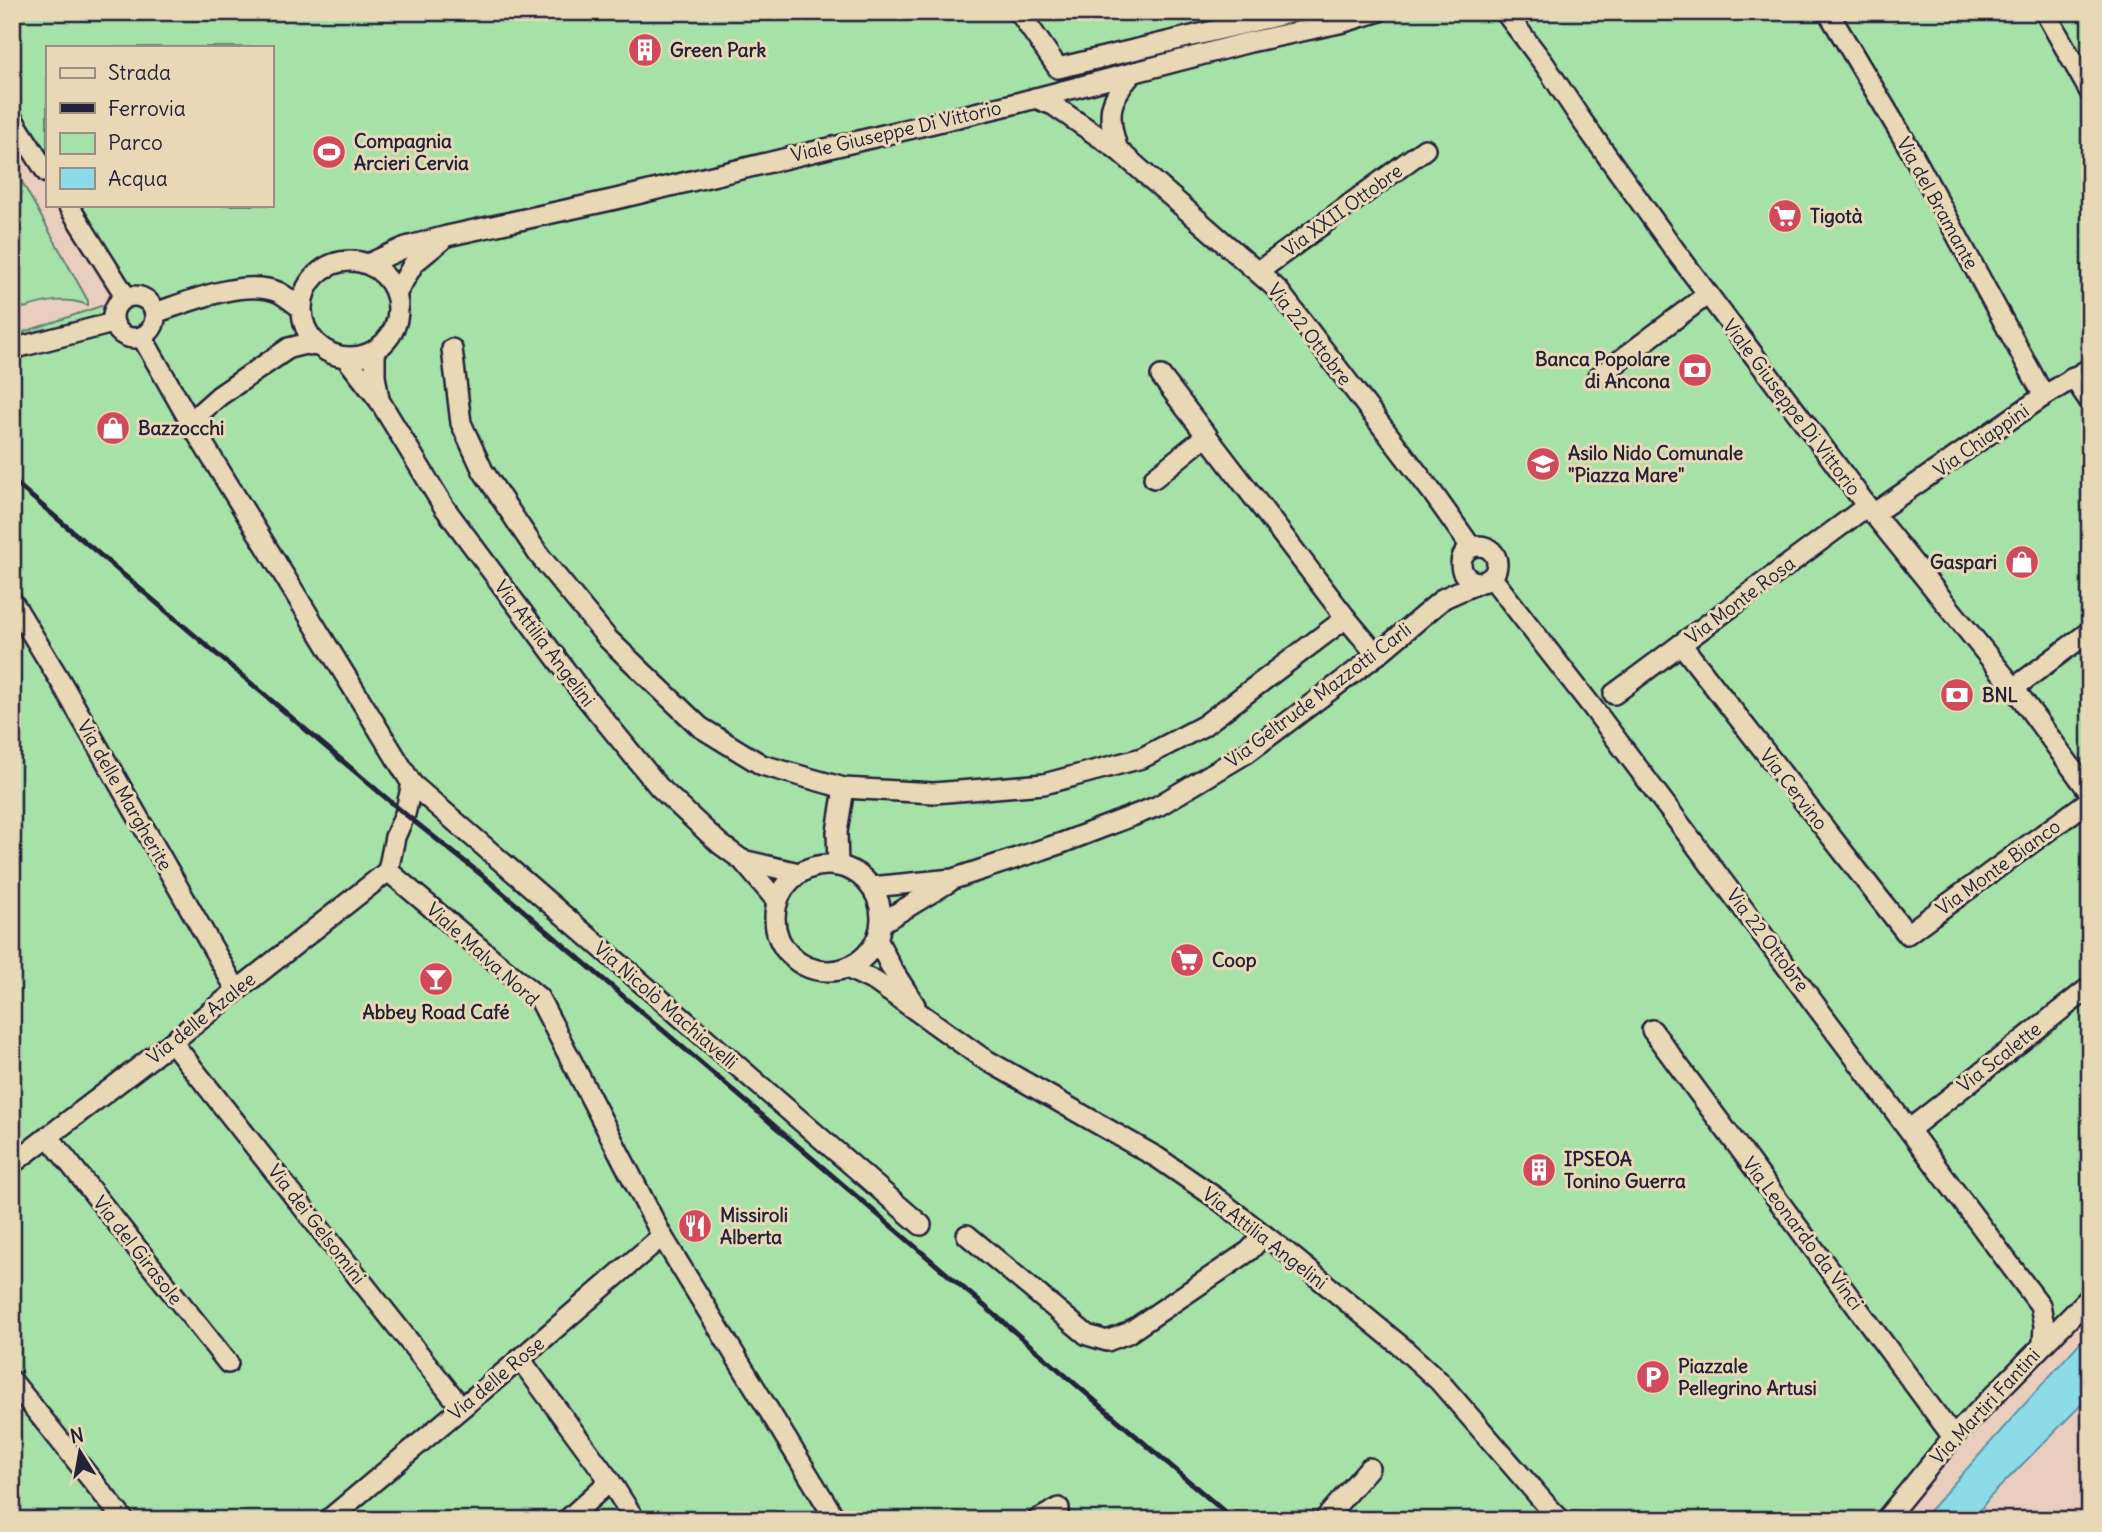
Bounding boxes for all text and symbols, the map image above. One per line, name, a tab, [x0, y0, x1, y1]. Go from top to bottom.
building icon: Green Park	[626, 31, 664, 69]
place label: Green Park	[670, 38, 766, 62]
legend	[46, 46, 273, 206]
text: Strada	[108, 59, 171, 86]
text: Ferrovia	[108, 95, 186, 122]
street label: Viale Giuseppe Di Vittorio	[789, 95, 1003, 167]
text: Parco	[108, 129, 163, 156]
place label: Compagnia Arcieri Cervia	[354, 129, 469, 175]
sports icon: Compagnia Arcieri Cervia	[310, 133, 348, 171]
street label: Via del Bramante	[1892, 133, 1984, 273]
street label: Via XXII Ottobre	[1277, 158, 1407, 262]
text: Acqua	[108, 165, 168, 192]
supermarket icon: Tigotà	[1766, 197, 1804, 235]
place label: Tigotà	[1810, 204, 1863, 228]
street label: Via 22 Ottobre	[1263, 278, 1357, 390]
street label: Viale Giuseppe Di Vittorio	[1718, 314, 1866, 500]
place label: Banca Popolare di Ancona	[1535, 347, 1670, 393]
bank icon: Banca Popolare di Ancona	[1676, 351, 1714, 389]
street label: Via Chiappini	[1929, 398, 2033, 482]
shop icon: Bazzocchi	[94, 409, 132, 447]
place label: Bazzocchi	[138, 416, 224, 440]
place label: Asilo Nido Comunale "Piazza Mare"	[1568, 441, 1743, 487]
school or university icon: Asilo Nido Comunale "Piazza Mare"	[1524, 445, 1562, 483]
shop icon: Gaspari	[2003, 543, 2041, 581]
place label: Gaspari	[1930, 550, 1997, 574]
street label: Via Monte Rosa	[1680, 551, 1800, 649]
street label: Via Attilia Angelini	[490, 575, 600, 711]
street label: Via Geltrude Mazzotti Carli	[1220, 617, 1416, 773]
bank icon: BNL	[1938, 676, 1976, 714]
place label: BNL	[1982, 683, 2019, 707]
street label: Via delle Margherite	[72, 715, 178, 875]
street label: Via Cervino	[1755, 744, 1833, 834]
street label: Via Monte Bianco	[1931, 814, 2065, 920]
street label: Via 22 Ottobre	[1721, 884, 1815, 996]
street label: Viale Malva Nord	[422, 897, 544, 1011]
street label: Via Nicolò Machiavelli	[589, 936, 743, 1074]
supermarket icon: Coop	[1168, 941, 1206, 979]
place label: Coop	[1212, 948, 1257, 972]
bar icon: Abbey Road Café	[417, 960, 455, 998]
street label: Via delle Azalee	[142, 967, 260, 1069]
place label: Abbey Road Café	[363, 1000, 510, 1024]
street label: Via Scalette	[1952, 1017, 2046, 1097]
place label: IPSEOA Tonino Guerra	[1564, 1147, 1686, 1193]
building icon: IPSEOA Tonino Guerra	[1520, 1151, 1558, 1189]
street label: Via Leonardo da Vinci	[1738, 1152, 1868, 1314]
street label: Via dei Gelsomini	[263, 1159, 371, 1289]
street label: Via Attilia Angelini	[1198, 1182, 1332, 1294]
street label: Via del Girasole	[88, 1191, 188, 1309]
place label: Missiroli Alberta	[720, 1203, 788, 1249]
restaurant icon: Missiroli Alberta	[676, 1207, 714, 1245]
street label: Via delle Rose	[443, 1331, 549, 1425]
street label: Via Martiri Fantini	[1925, 1343, 2045, 1469]
place label: Piazzale Pellegrino Artusi	[1678, 1354, 1817, 1400]
parking icon: Piazzale Pellegrino Artusi	[1634, 1358, 1672, 1396]
north arrow	[46, 1416, 116, 1486]
text: N	[68, 1422, 85, 1448]

